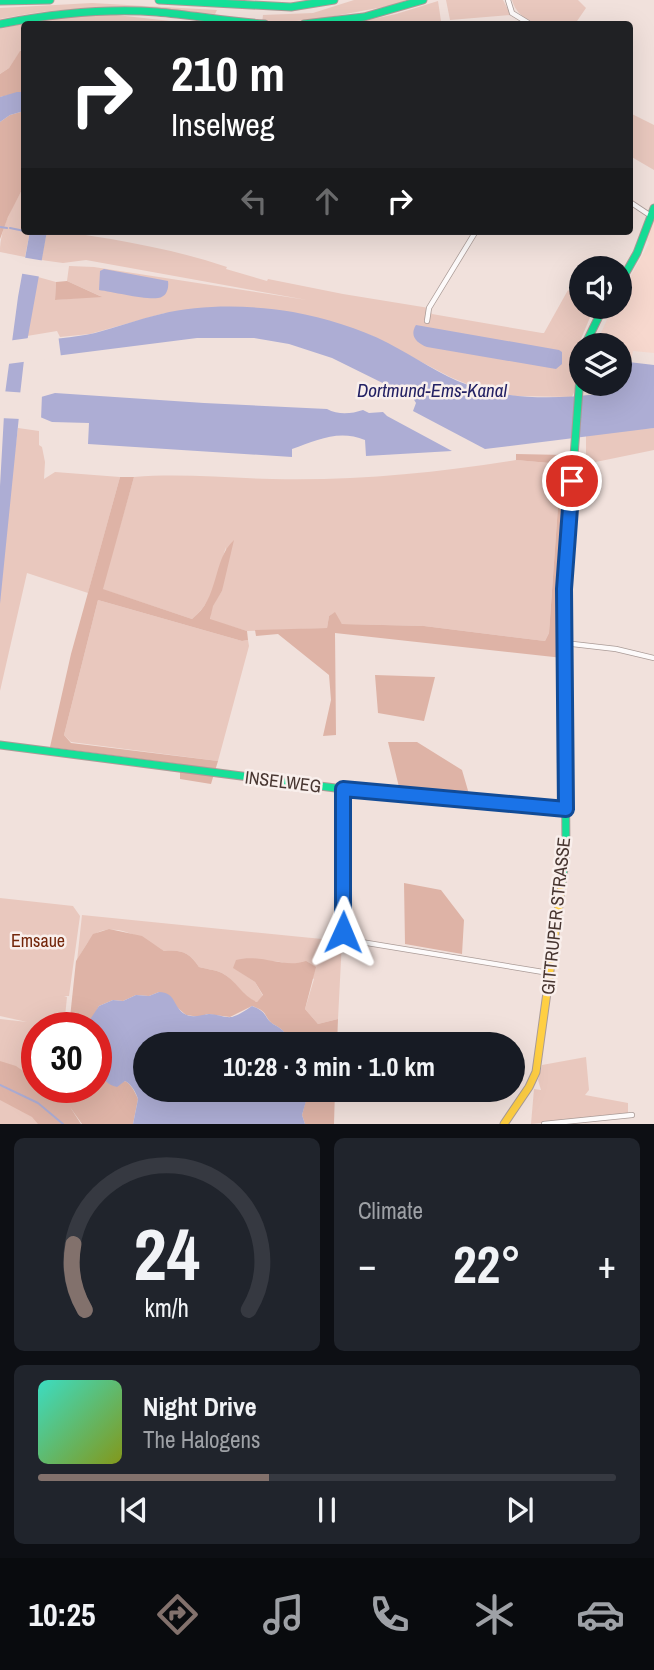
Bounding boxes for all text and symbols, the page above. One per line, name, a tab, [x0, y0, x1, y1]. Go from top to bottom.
text: 210 m	[171, 40, 285, 106]
icon: right	[56, 49, 147, 140]
text: Inselweg	[171, 103, 275, 146]
icon: left	[235, 182, 273, 220]
icon: ahead	[308, 182, 346, 220]
icon: right	[381, 182, 419, 220]
map controls	[569, 256, 632, 396]
button: sound	[569, 256, 632, 319]
button: layers	[569, 333, 632, 396]
water label: Dortmund-Ems-Kanal	[357, 377, 507, 403]
pin	[542, 451, 602, 511]
icon: arrive	[553, 462, 591, 500]
street label: INSELWEG	[243, 764, 323, 799]
street label: GITTRUPER STRASSE	[535, 836, 576, 996]
position arrow	[306, 895, 380, 969]
park label: Emsaue	[11, 928, 65, 953]
speed limit sign: 30	[21, 1012, 112, 1103]
text: 10:28 · 3 min · 1.0 km	[223, 1049, 435, 1084]
text: Climate	[358, 1195, 423, 1226]
text: 24	[134, 1206, 200, 1304]
text: 22°	[453, 1229, 521, 1299]
text: −	[358, 1239, 376, 1290]
text: +	[598, 1239, 616, 1290]
text: km/h	[145, 1291, 189, 1325]
text: Night Drive	[143, 1389, 257, 1424]
text: The Halogens	[143, 1424, 260, 1455]
icon: previous	[115, 1491, 153, 1529]
icon: pause	[308, 1491, 346, 1529]
icon: next	[501, 1491, 539, 1529]
icon: directions	[153, 1590, 202, 1639]
icon: music	[259, 1590, 308, 1639]
icon: phone	[365, 1590, 414, 1639]
icon: climate	[470, 1590, 519, 1639]
icon: car	[576, 1590, 625, 1639]
text: 10:25	[28, 1593, 96, 1636]

